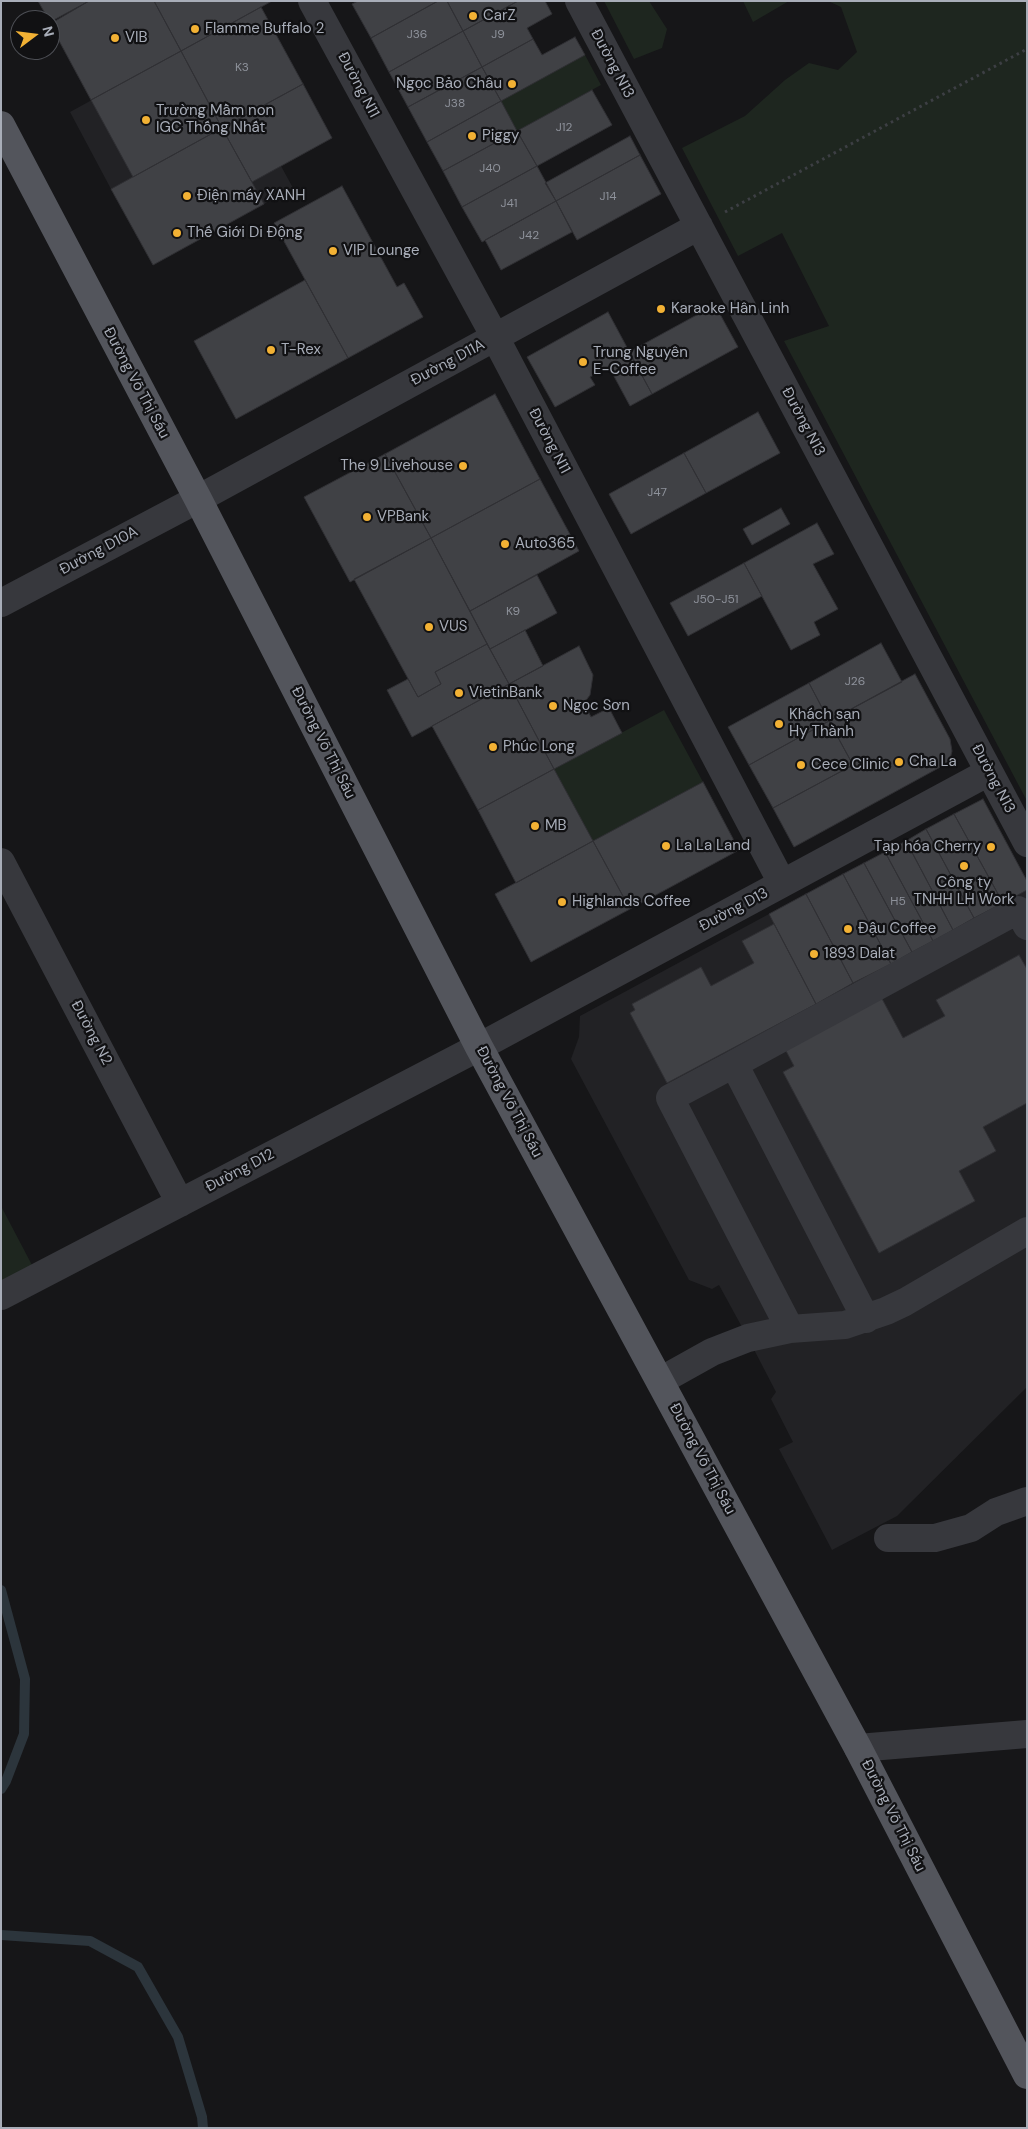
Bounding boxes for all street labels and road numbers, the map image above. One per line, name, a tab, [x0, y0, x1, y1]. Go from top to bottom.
street label: Đường N13	[586, 26, 638, 102]
street label: Đường N11	[333, 49, 383, 121]
street label: Đường Võ Thị Sáu	[99, 324, 173, 442]
street label: Đường D11A	[408, 336, 488, 390]
street label: Đường N13	[777, 384, 829, 460]
street label: Đường N11	[524, 405, 574, 477]
street label: Đường D10A	[57, 523, 141, 579]
street label: Đường Võ Thị Sáu	[287, 684, 359, 802]
street label: Đường N13	[967, 741, 1019, 817]
street label: Đường D13	[697, 884, 771, 936]
street label: Đường N2	[67, 998, 115, 1068]
street label: Đường Võ Thị Sáu	[472, 1043, 546, 1161]
street label: Đường D12	[203, 1145, 277, 1197]
street label: Đường Võ Thị Sáu	[665, 1400, 739, 1518]
street label: Đường Võ Thị Sáu	[857, 1757, 929, 1875]

